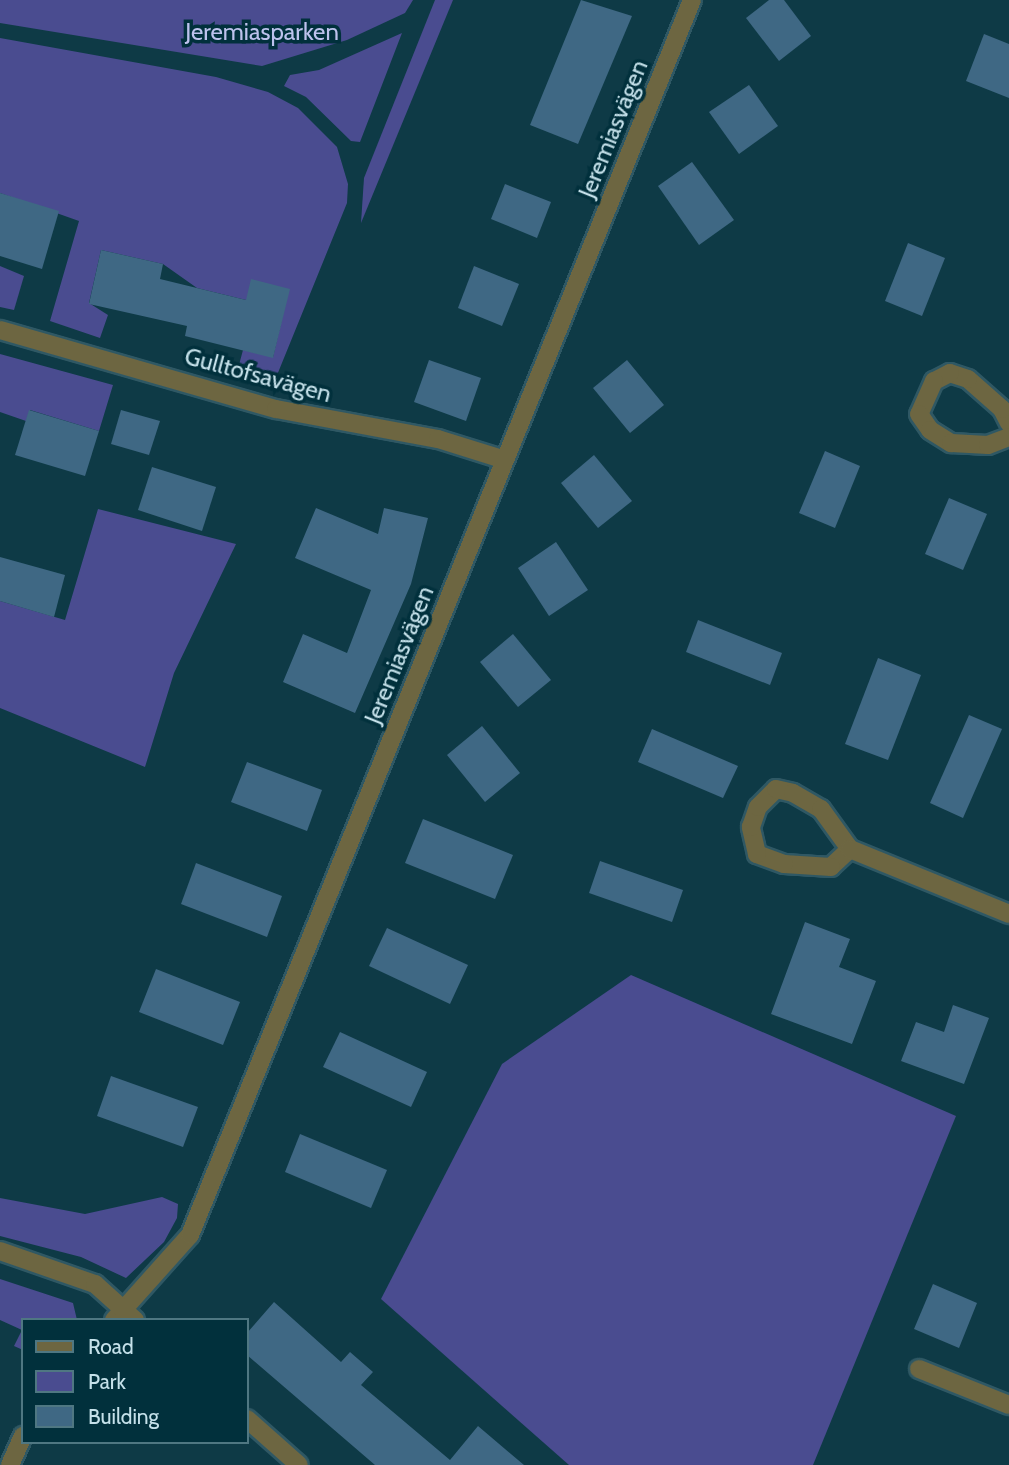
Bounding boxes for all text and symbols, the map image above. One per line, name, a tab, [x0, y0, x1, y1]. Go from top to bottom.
park label: Jeremiasparken	[185, 18, 339, 46]
street label: Jeremiasvägen	[572, 56, 654, 202]
street label: Gulltofsavägen	[182, 342, 334, 408]
street label: Jeremiasvägen	[358, 582, 440, 728]
legend	[21, 1318, 248, 1444]
text: Road	[88, 1334, 134, 1359]
text: Park	[88, 1369, 126, 1394]
text: Building	[88, 1404, 159, 1429]

